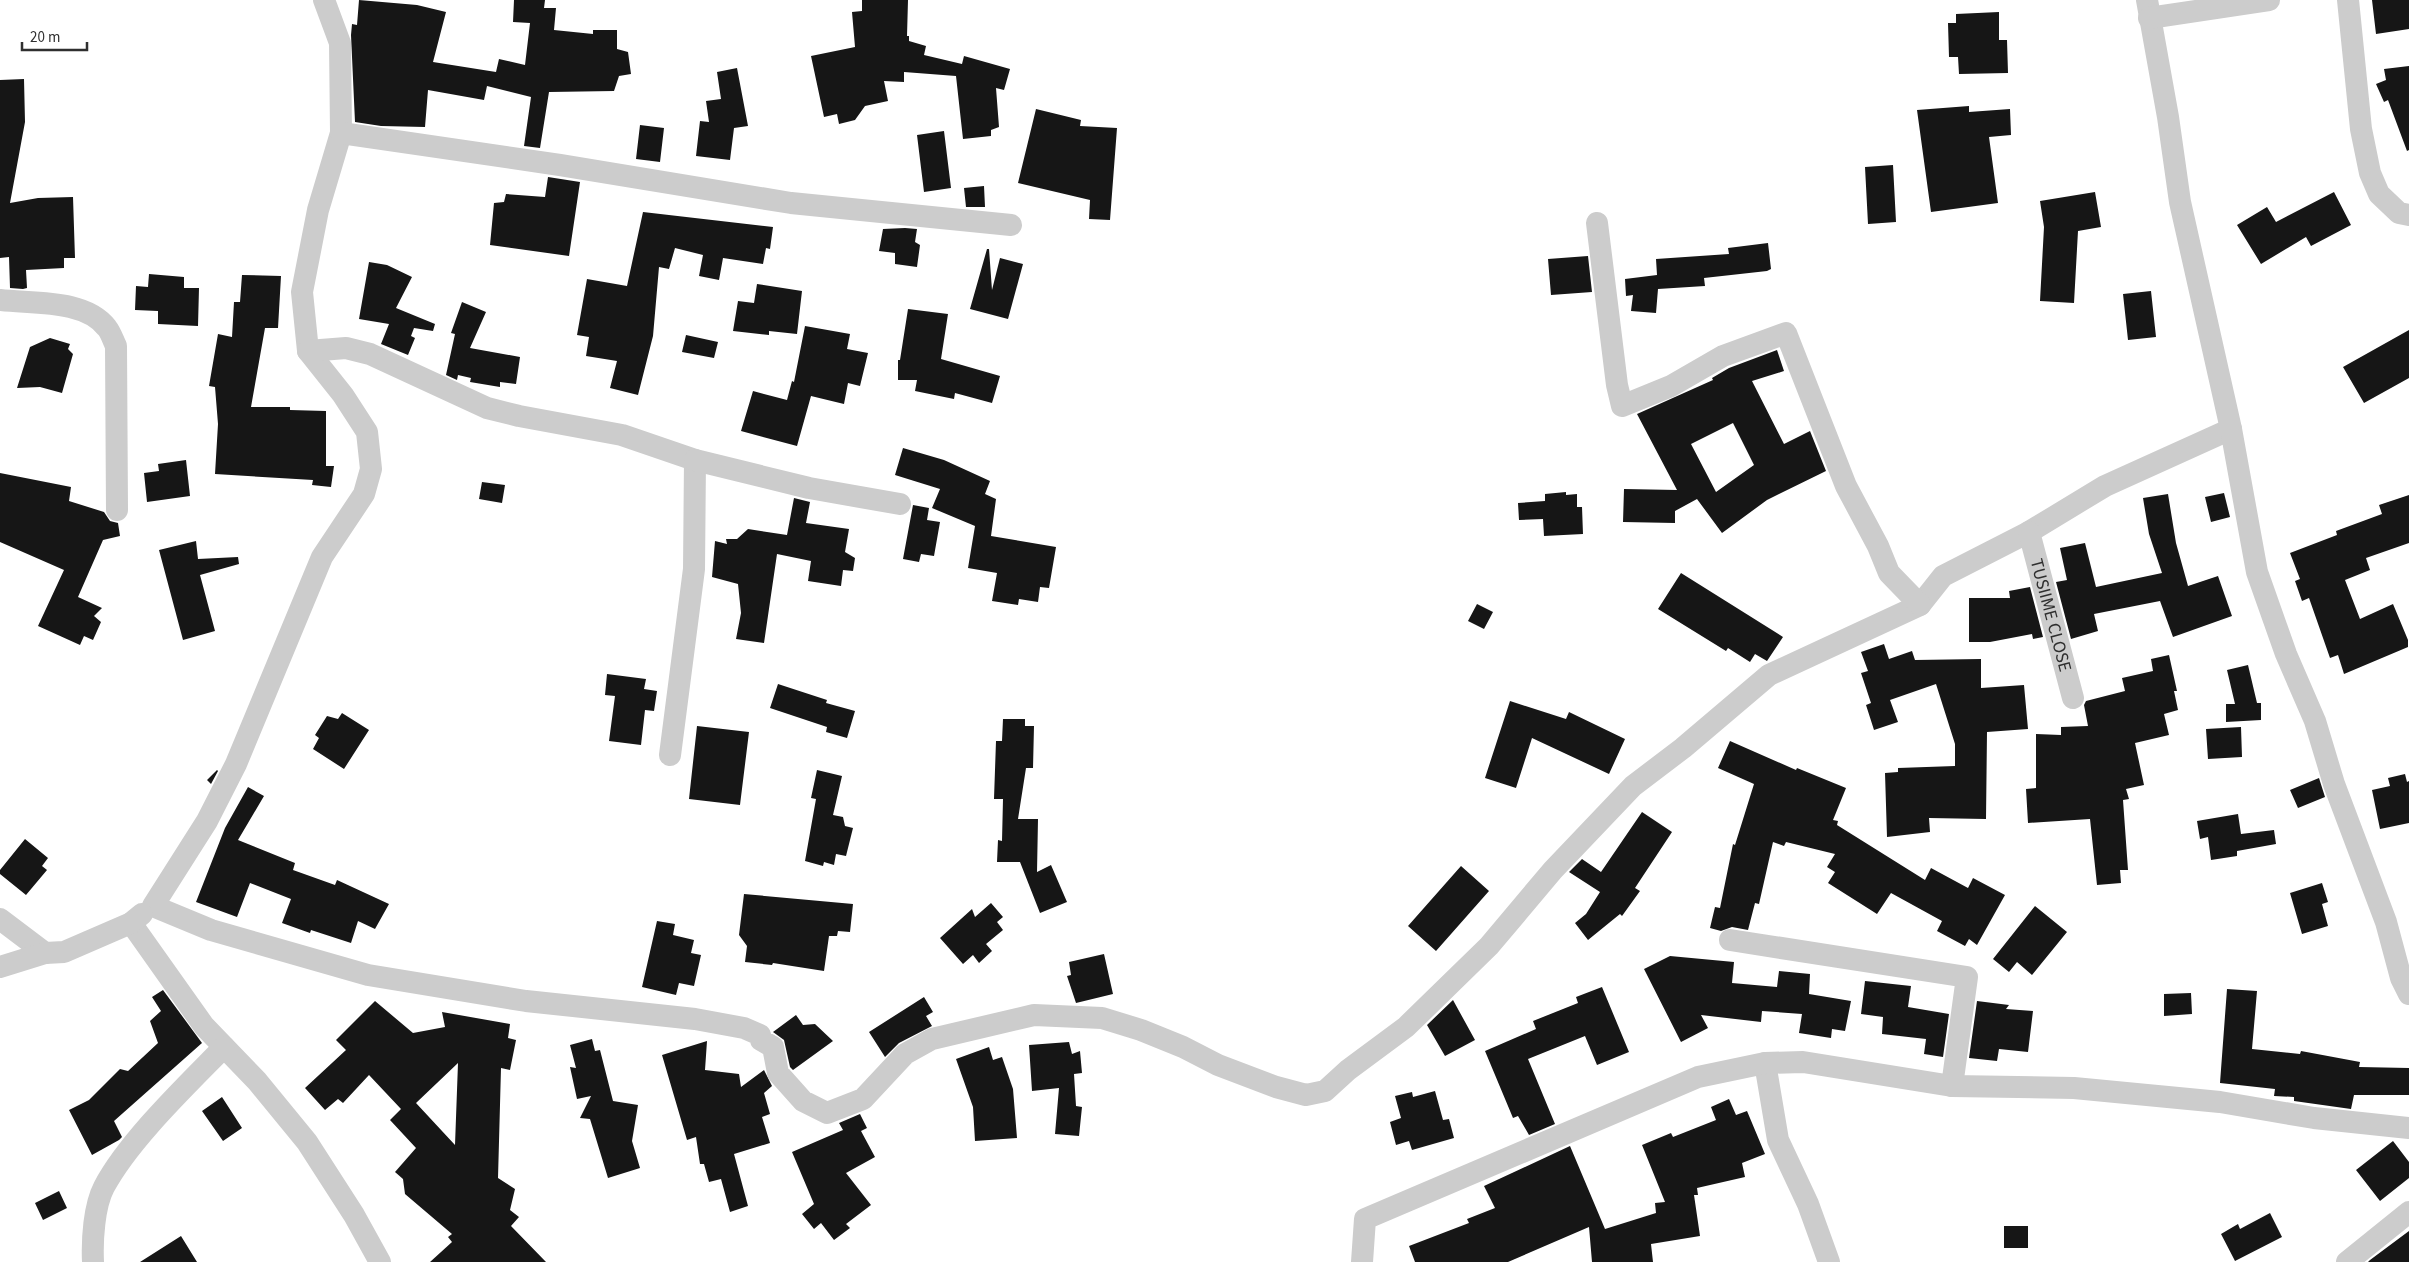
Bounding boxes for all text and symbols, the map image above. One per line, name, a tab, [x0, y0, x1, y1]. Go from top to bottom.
scale bar	[22, 20, 88, 52]
text: 20 m	[30, 27, 60, 48]
street label: TUSIIME CLOSE	[2024, 556, 2077, 675]

